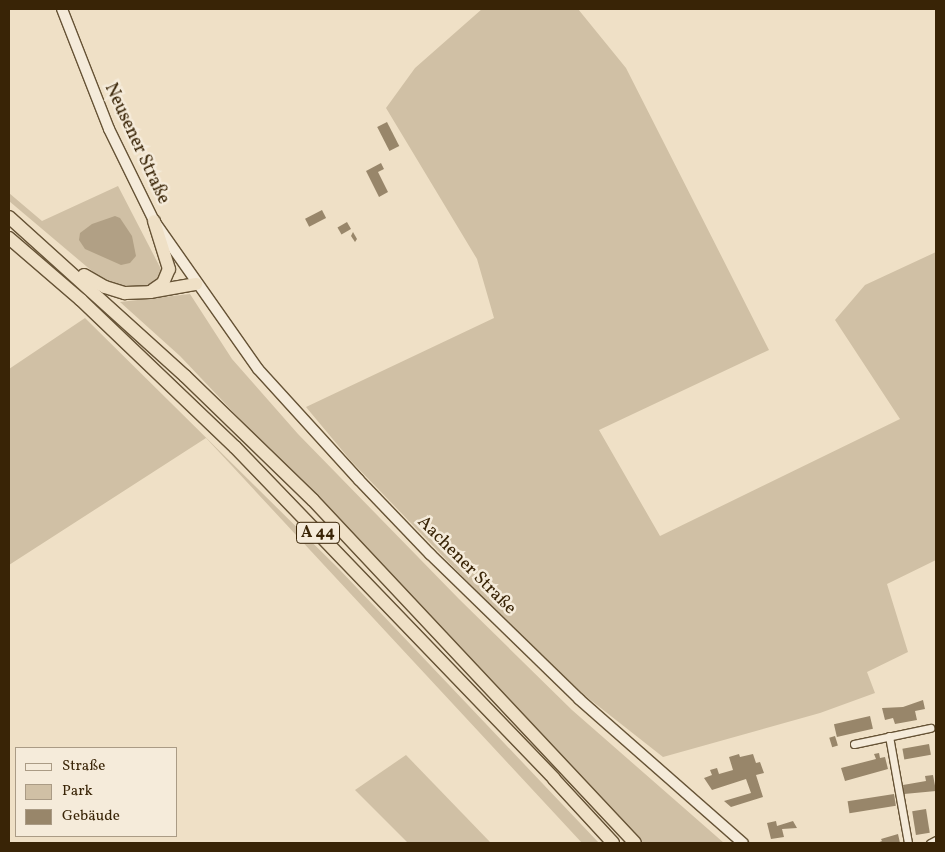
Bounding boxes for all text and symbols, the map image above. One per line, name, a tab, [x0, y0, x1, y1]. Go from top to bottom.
street label: Neusener Straße	[99, 80, 173, 208]
street label: Aachener Straße	[412, 512, 520, 620]
road number: A 44	[296, 520, 340, 546]
legend	[15, 747, 178, 837]
text: Straße	[62, 756, 105, 777]
text: Park	[62, 781, 93, 802]
text: Gebäude	[62, 806, 120, 827]

